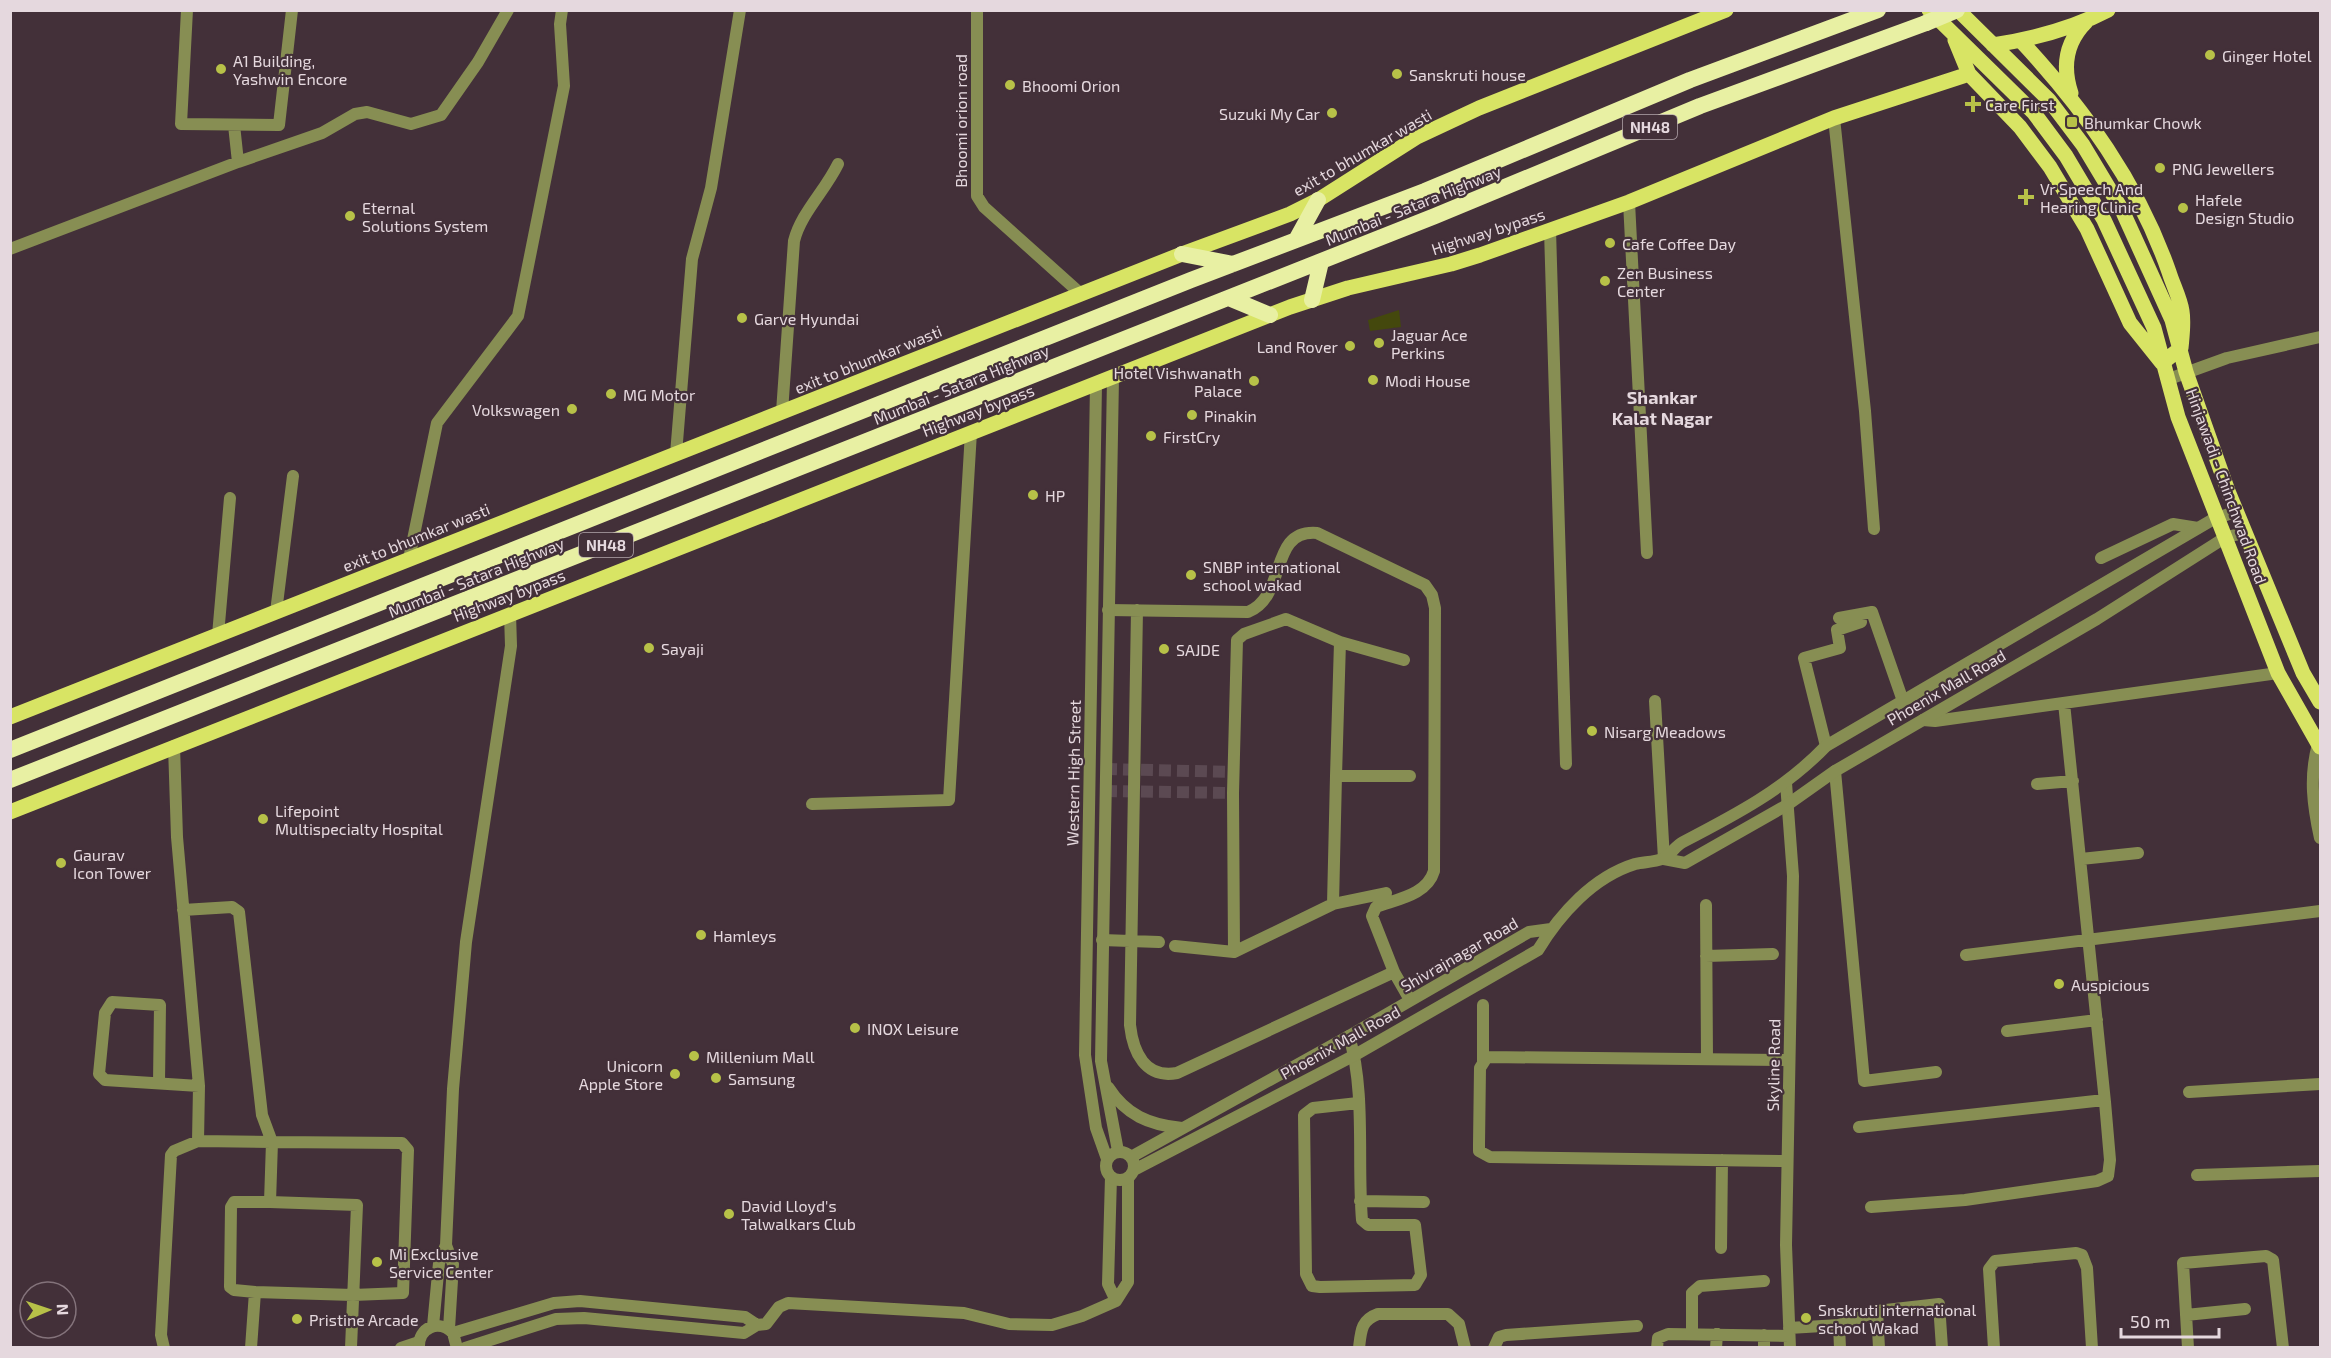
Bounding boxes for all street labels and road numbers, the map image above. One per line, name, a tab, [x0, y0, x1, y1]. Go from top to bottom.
street label: Bhoomi orion road	[951, 54, 970, 188]
street label: exit to bhumkar wasti	[1289, 105, 1435, 199]
road number: NH48	[1623, 115, 1677, 139]
street label: Mumbai - Satara Highway	[1322, 161, 1504, 249]
street label: Highway bypass	[1429, 204, 1547, 258]
street label: exit to bhumkar wasti	[792, 321, 944, 397]
street label: Mumbai - Satara Highway	[870, 340, 1052, 428]
street label: Highway bypass	[919, 380, 1037, 440]
street label: Hinjawadi - Chinchwad Road	[2182, 386, 2271, 587]
street label: exit to bhumkar wasti	[340, 499, 492, 575]
street label: Mumbai - Satara Highway	[385, 533, 567, 621]
road number: NH48	[579, 533, 633, 557]
street label: Highway bypass	[450, 565, 568, 625]
street label: Phoenix Mall Road	[1883, 645, 2009, 729]
street label: Western High Street	[1062, 700, 1084, 846]
street label: Shivrajnagar Road	[1397, 913, 1521, 996]
street label: Phoenix Mall Road	[1277, 1001, 1403, 1083]
street label: Skyline Road	[1763, 1019, 1783, 1111]

